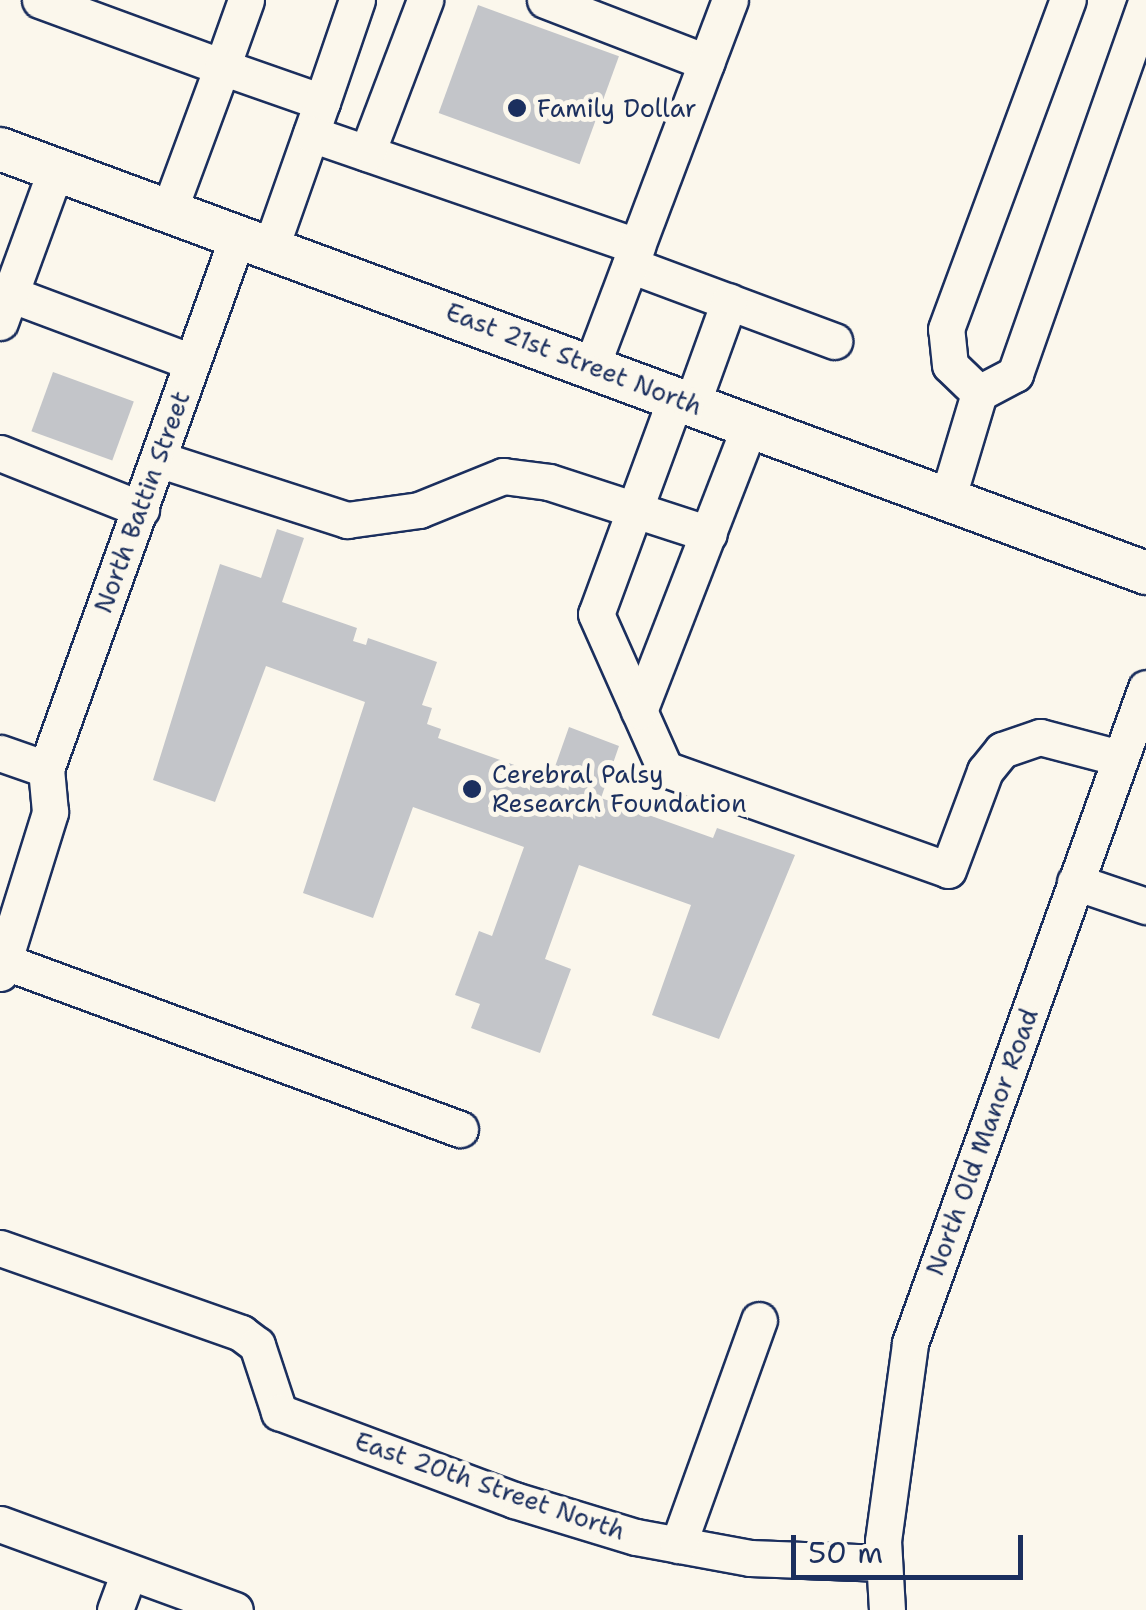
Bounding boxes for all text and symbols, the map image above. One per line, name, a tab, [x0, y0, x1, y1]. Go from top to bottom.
place label: Family Dollar	[537, 93, 697, 123]
marker: Family Dollar	[506, 97, 528, 119]
street label: East 21st Street North	[442, 296, 706, 422]
street label: North Battin Street	[88, 387, 196, 617]
place label: Cerebral Palsy Research Foundation	[492, 760, 747, 819]
marker: Cerebral Palsy Research Foundation	[461, 778, 483, 800]
street label: North Old Manor Road	[920, 1004, 1044, 1280]
street label: East 20th Street North	[351, 1426, 629, 1546]
scale bar	[796, 1515, 1028, 1577]
text: 50 m	[808, 1532, 883, 1573]

